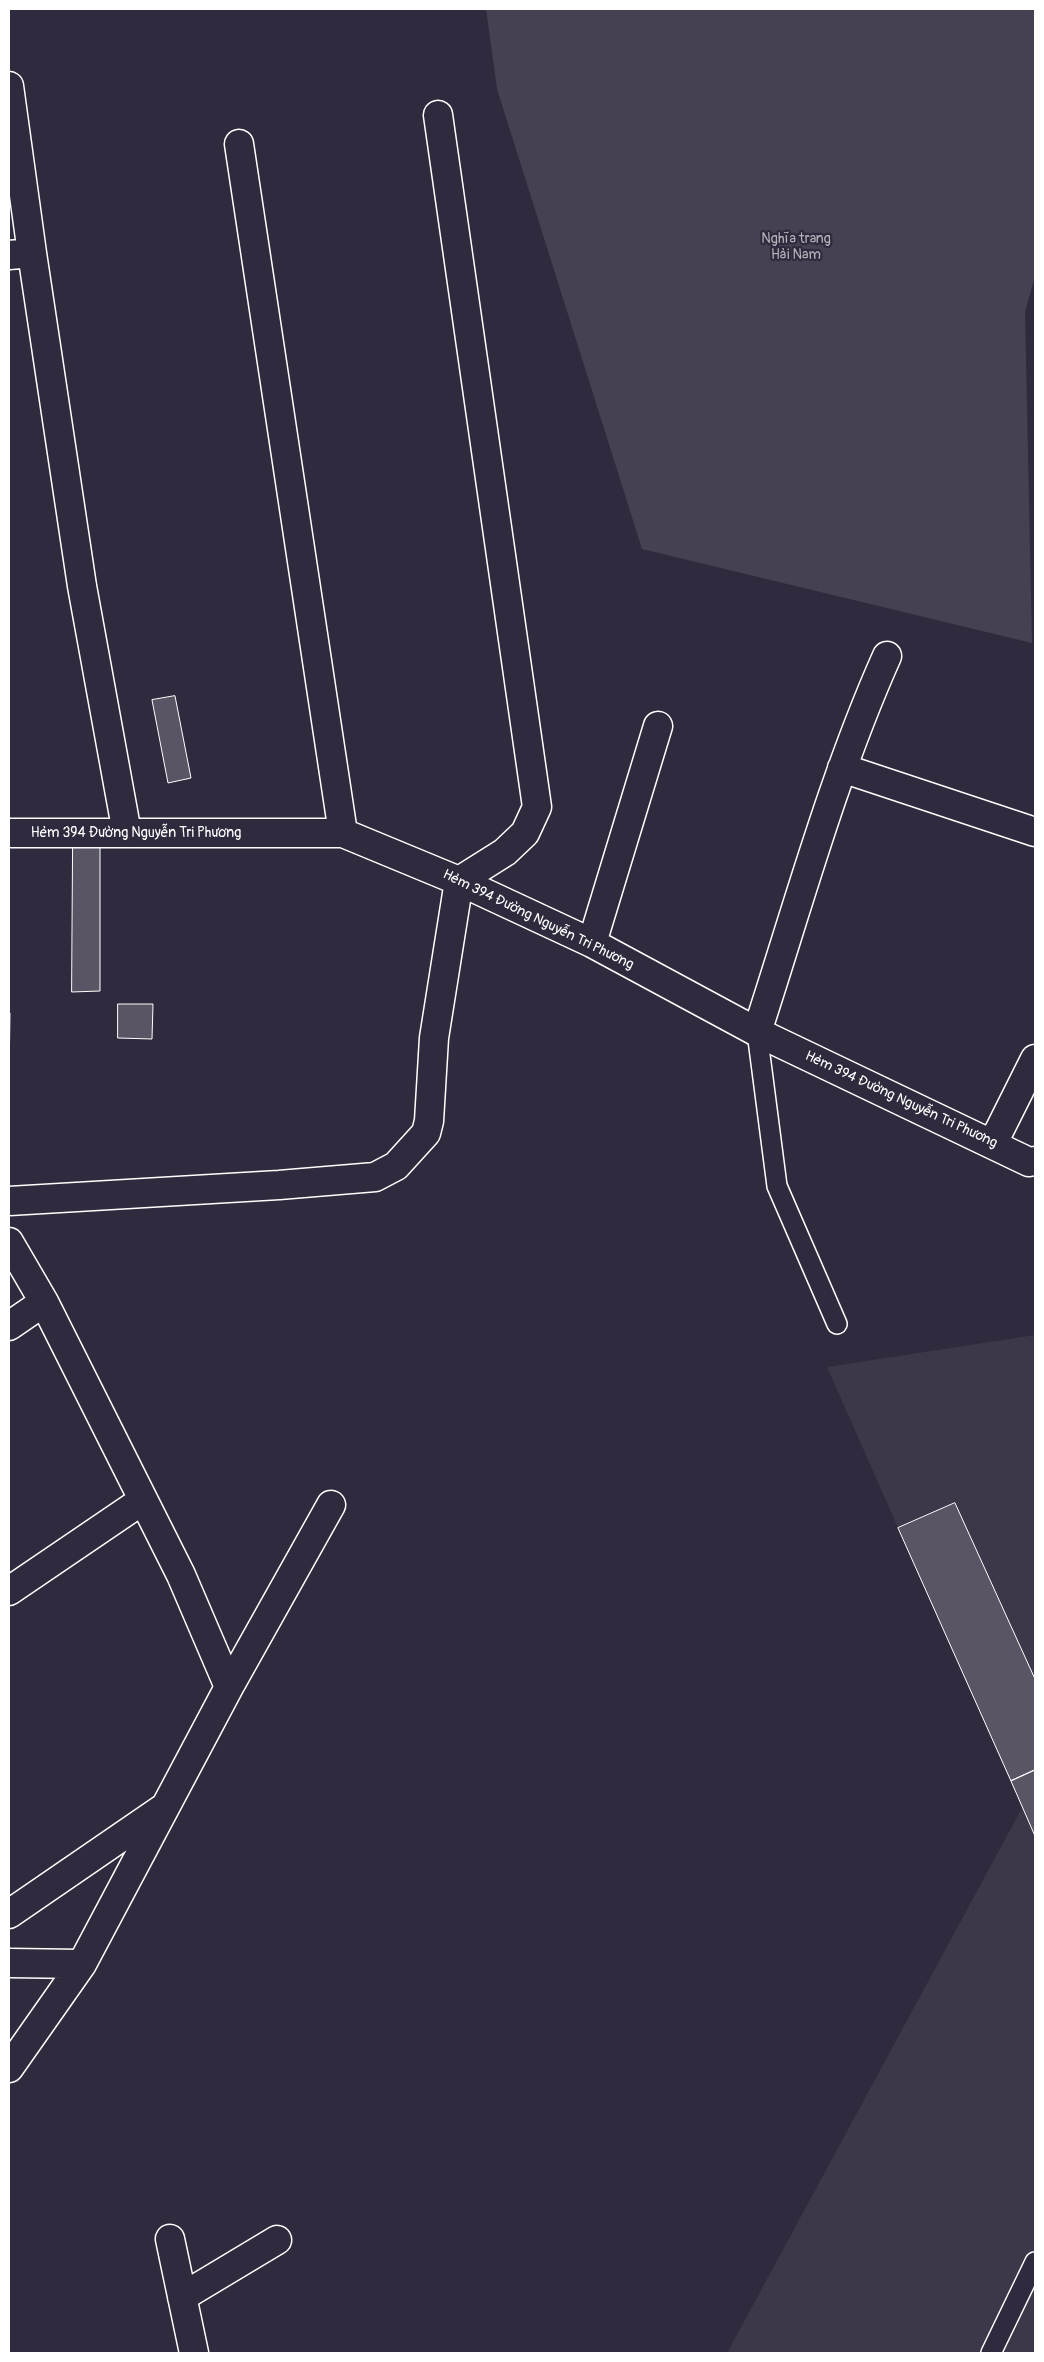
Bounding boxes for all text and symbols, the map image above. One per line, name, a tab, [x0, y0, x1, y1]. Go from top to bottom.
park label: Nghĩa trang Hải Nam	[761, 231, 831, 264]
street label: Hẻm 394 Đường Nguyễn Tri Phương	[31, 825, 241, 841]
street label: Hẻm 394 Đường Nguyễn Tri Phương	[440, 866, 636, 974]
street label: Hẻm 394 Đường Nguyễn Tri Phương	[802, 1048, 1000, 1152]

